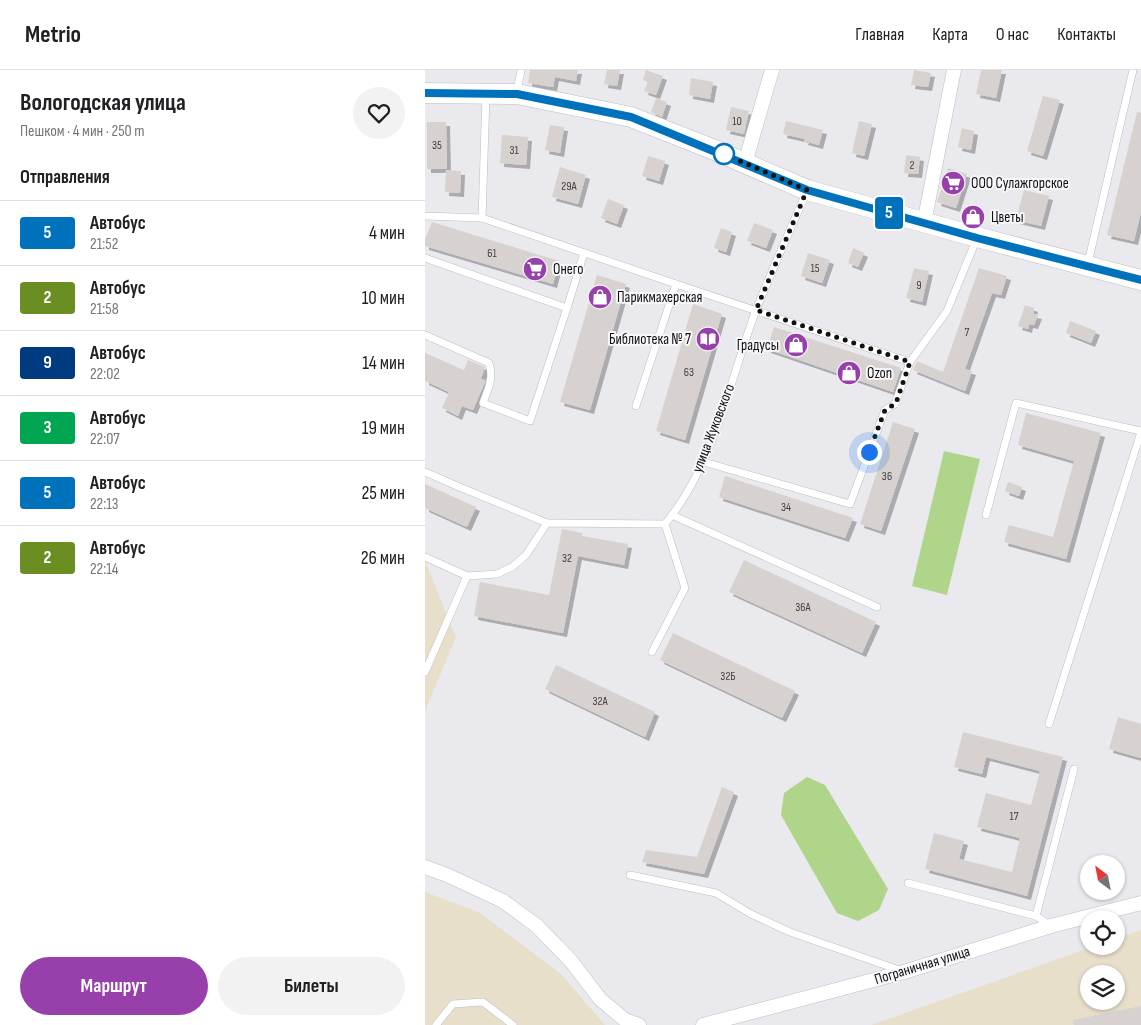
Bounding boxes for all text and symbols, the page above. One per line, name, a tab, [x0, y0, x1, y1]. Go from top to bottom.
text: Metrio	[25, 20, 81, 49]
text: Главная	[855, 24, 904, 45]
text: Карта	[932, 24, 968, 45]
text: О нас	[996, 24, 1029, 45]
text: Контакты	[1057, 24, 1116, 45]
button: heart	[353, 87, 405, 139]
text: Вологодская улица	[20, 88, 186, 117]
house number: 10	[732, 114, 742, 129]
text: Пешком · 4 мин · 250 m	[20, 122, 145, 141]
house number: 35	[432, 138, 442, 153]
house number: 31	[509, 143, 519, 158]
unlabelled marker	[713, 143, 735, 165]
house number: 2	[910, 158, 915, 173]
text: Отправления	[20, 166, 110, 189]
supermarket icon: ООО Сулажгорское	[940, 170, 966, 196]
place label: ООО Сулажгорское	[971, 174, 1069, 193]
house number: 29А	[561, 179, 578, 194]
line badge: 5	[873, 197, 905, 229]
text: 5	[885, 202, 893, 223]
shop icon: Цветы	[960, 204, 986, 230]
place label: Цветы	[991, 208, 1024, 227]
text: Автобус	[90, 212, 146, 235]
text: 5	[44, 222, 51, 243]
text: 4 мин	[369, 222, 405, 245]
text: 21:52	[90, 235, 118, 254]
house number: 61	[487, 246, 498, 261]
supermarket icon: Онего	[522, 256, 548, 282]
place label: Онего	[553, 260, 583, 279]
house number: 15	[810, 261, 820, 276]
text: Автобус	[90, 277, 146, 300]
house number: 9	[916, 278, 922, 293]
shop icon: Парикмахерская	[587, 284, 613, 310]
text: 2	[44, 287, 51, 308]
text: 10 мин	[362, 287, 405, 310]
place label: Парикмахерская	[617, 288, 703, 307]
text: 21:58	[90, 300, 119, 319]
house number: 7	[965, 325, 970, 340]
library icon: Библиотека № 7	[695, 326, 721, 352]
place label: Библиотека № 7	[609, 330, 691, 349]
shop icon: Градусы	[783, 332, 809, 358]
place label: Градусы	[737, 336, 779, 355]
text: Автобус	[90, 342, 146, 365]
text: 9	[43, 352, 52, 373]
text: 14 мин	[362, 352, 405, 375]
shop icon: Ozon	[836, 360, 862, 386]
place label: Ozon	[867, 364, 892, 383]
text: 22:02	[90, 365, 120, 384]
house number: 63	[684, 365, 694, 380]
street label: улица Жуковского	[688, 381, 739, 475]
text: Автобус	[90, 407, 146, 430]
text: 3	[43, 417, 52, 438]
text: 19 мин	[362, 417, 405, 440]
text: 22:07	[90, 430, 120, 449]
your location	[857, 440, 882, 465]
house number: 36	[882, 469, 892, 484]
text: Автобус	[90, 472, 146, 495]
text: 5	[44, 482, 51, 503]
text: 25 мин	[361, 482, 405, 505]
text: 22:13	[90, 495, 119, 514]
house number: 34	[781, 500, 791, 515]
text: Автобус	[90, 537, 146, 560]
text: 2	[44, 547, 51, 568]
text: 26 мин	[361, 547, 405, 570]
house number: 32	[562, 551, 572, 566]
text: 22:14	[90, 560, 119, 579]
house number: 36А	[795, 600, 812, 615]
house number: 32Б	[720, 669, 736, 684]
house number: 32А	[592, 694, 608, 709]
house number: 17	[1010, 809, 1019, 824]
north arrow	[1080, 855, 1125, 900]
map controls	[1080, 855, 1125, 1010]
button: locate	[1080, 910, 1125, 955]
street label: Пограничная улица	[872, 942, 972, 989]
button: Маршрут	[20, 957, 208, 1015]
button: Билеты	[218, 957, 405, 1015]
button: layers	[1080, 965, 1125, 1010]

